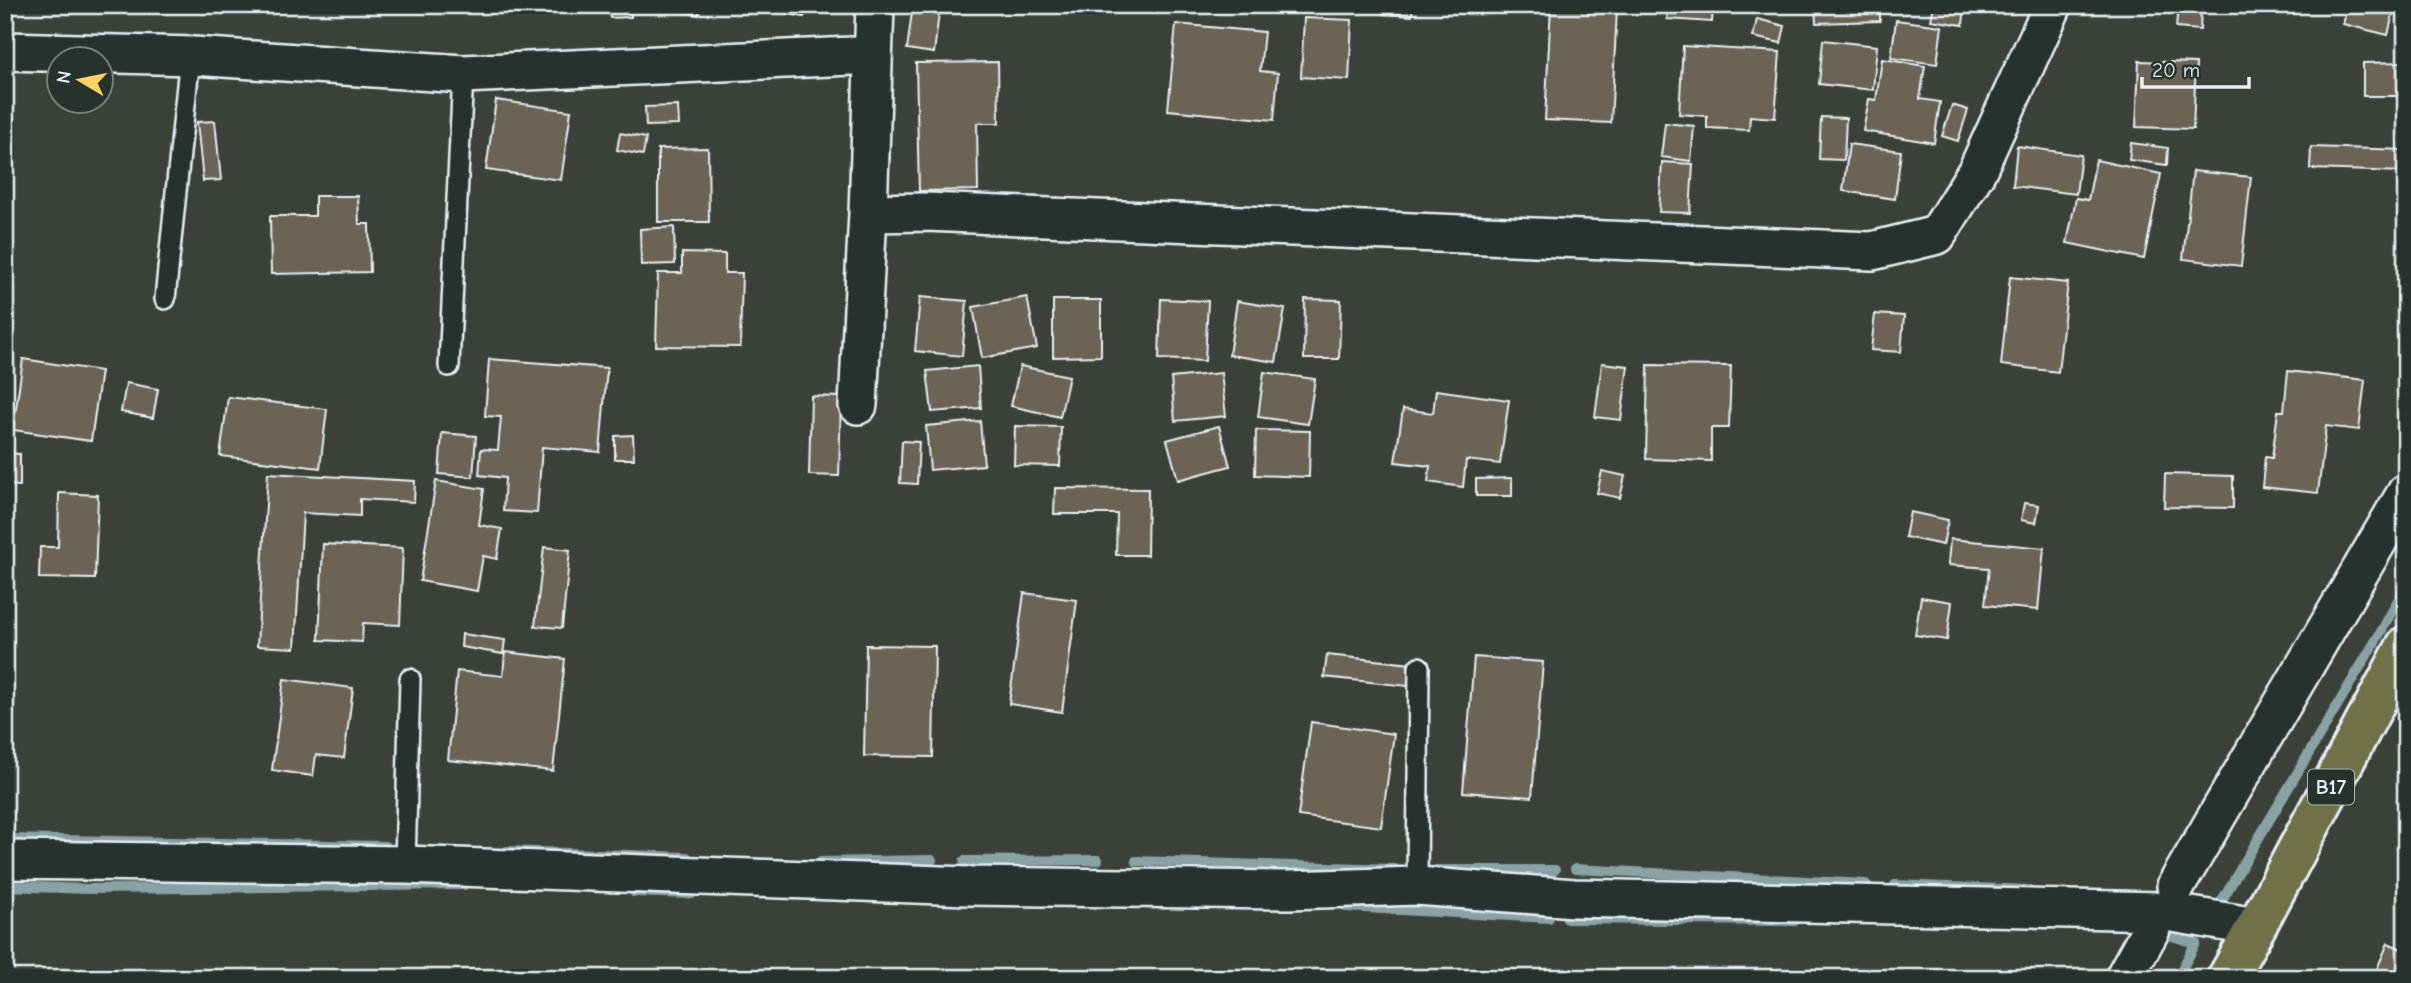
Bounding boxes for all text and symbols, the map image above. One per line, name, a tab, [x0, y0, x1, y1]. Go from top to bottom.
north arrow	[46, 46, 116, 116]
scale bar	[2142, 46, 2248, 90]
text: 20 m	[2152, 58, 2200, 82]
text: N	[52, 69, 76, 85]
road number: B17	[2308, 770, 2354, 804]

